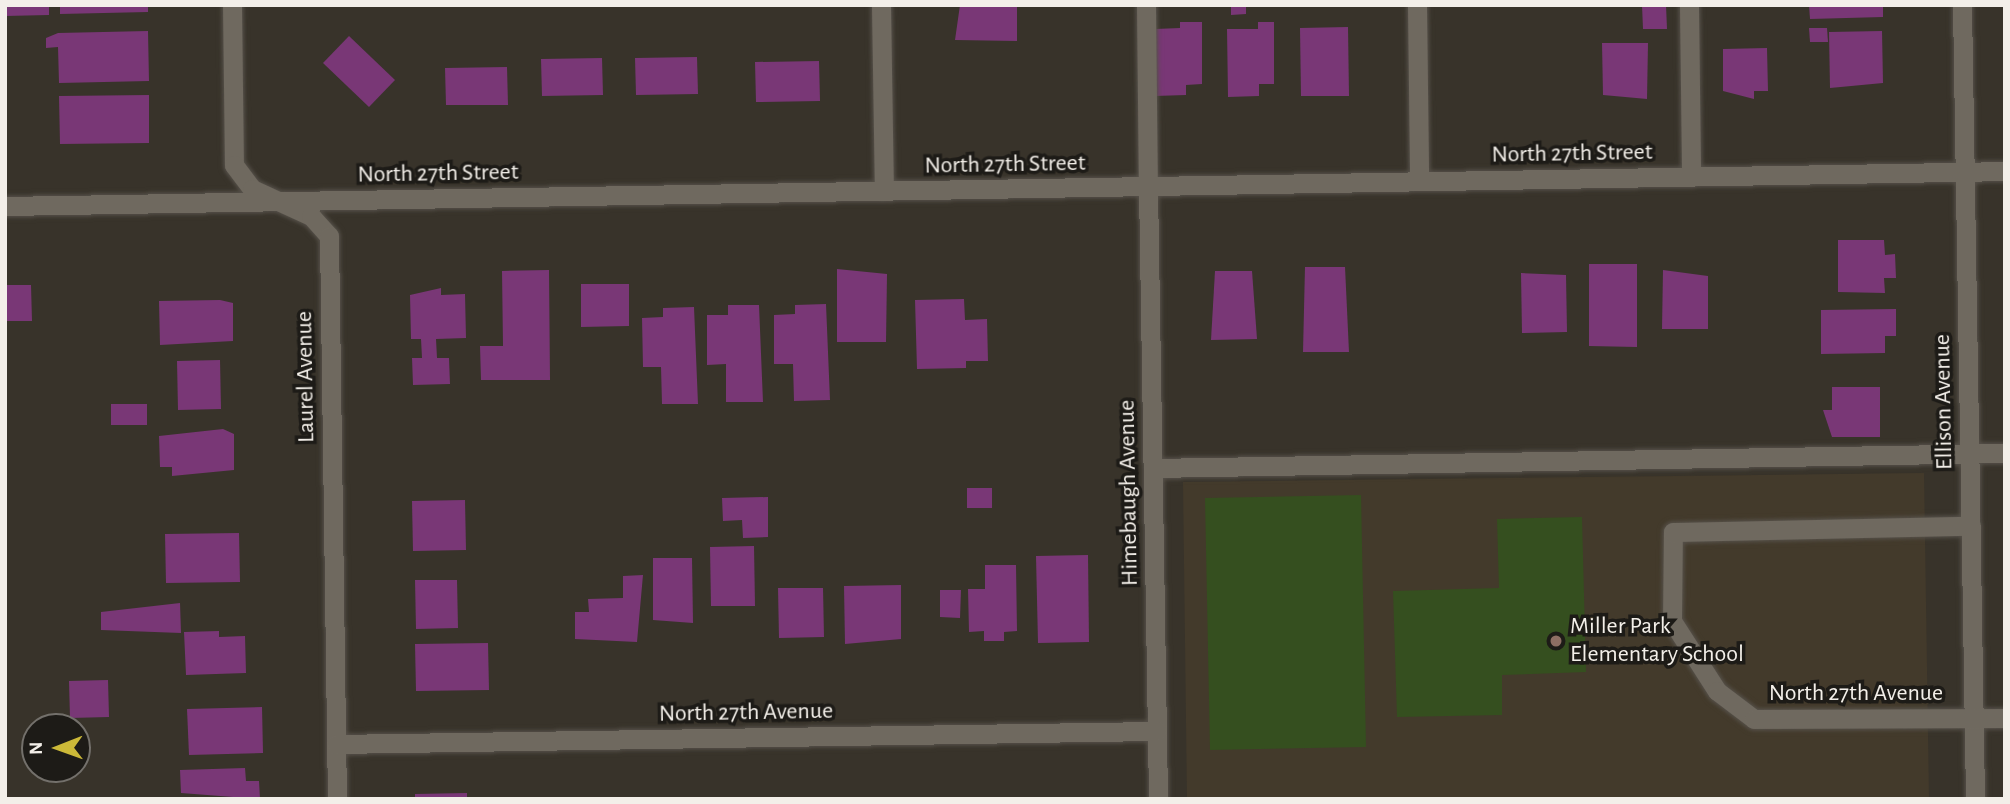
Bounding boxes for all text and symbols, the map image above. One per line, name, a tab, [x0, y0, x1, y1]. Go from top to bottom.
street label: North 27th Street	[1491, 138, 1653, 170]
street label: North 27th Street	[924, 149, 1086, 181]
street label: North 27th Street	[357, 158, 519, 190]
street label: Laurel Avenue	[290, 311, 322, 443]
street label: Ellison Avenue	[1928, 334, 1960, 470]
street label: Himebaugh Avenue	[1113, 400, 1145, 586]
place label: Miller Park Elementary School	[1570, 613, 1744, 669]
marker: Miller Park Elementary School	[1548, 633, 1564, 649]
street label: North 27th Avenue	[1769, 680, 1943, 708]
street label: North 27th Avenue	[659, 697, 833, 729]
north arrow	[21, 713, 91, 783]
text: N	[27, 742, 46, 755]

